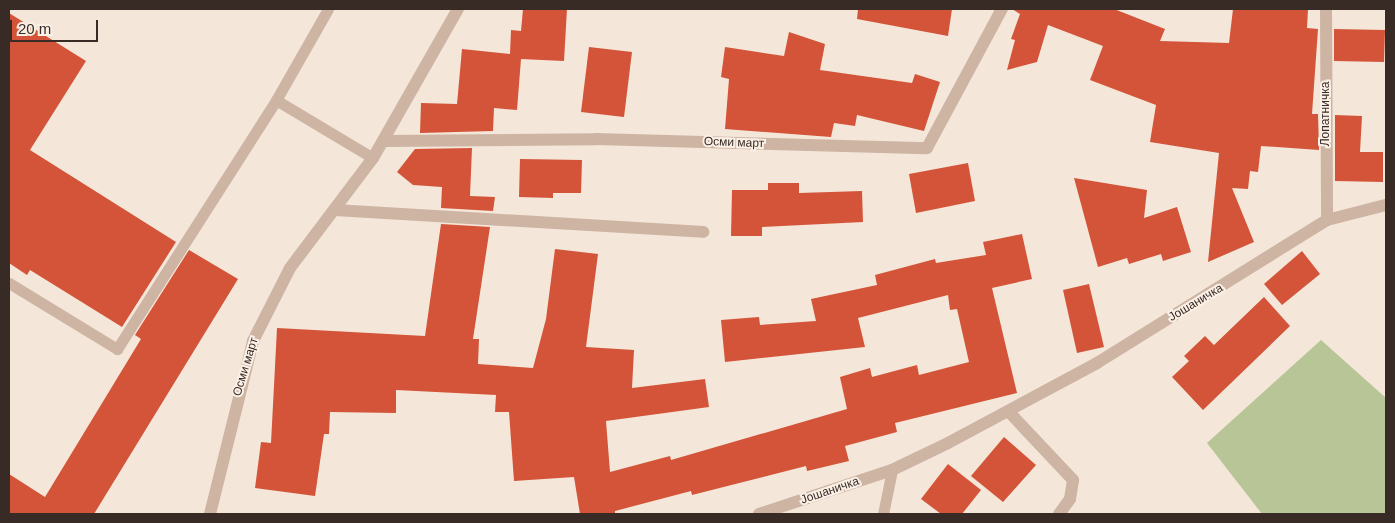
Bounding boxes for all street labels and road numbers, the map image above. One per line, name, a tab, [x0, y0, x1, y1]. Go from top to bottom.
street label: Лопатничка	[1319, 82, 1333, 146]
street label: Осми март	[704, 135, 764, 151]
street label: Јошаничка	[1166, 281, 1226, 325]
street label: Осми март	[230, 336, 262, 398]
street label: Јошаничка	[799, 474, 861, 508]

